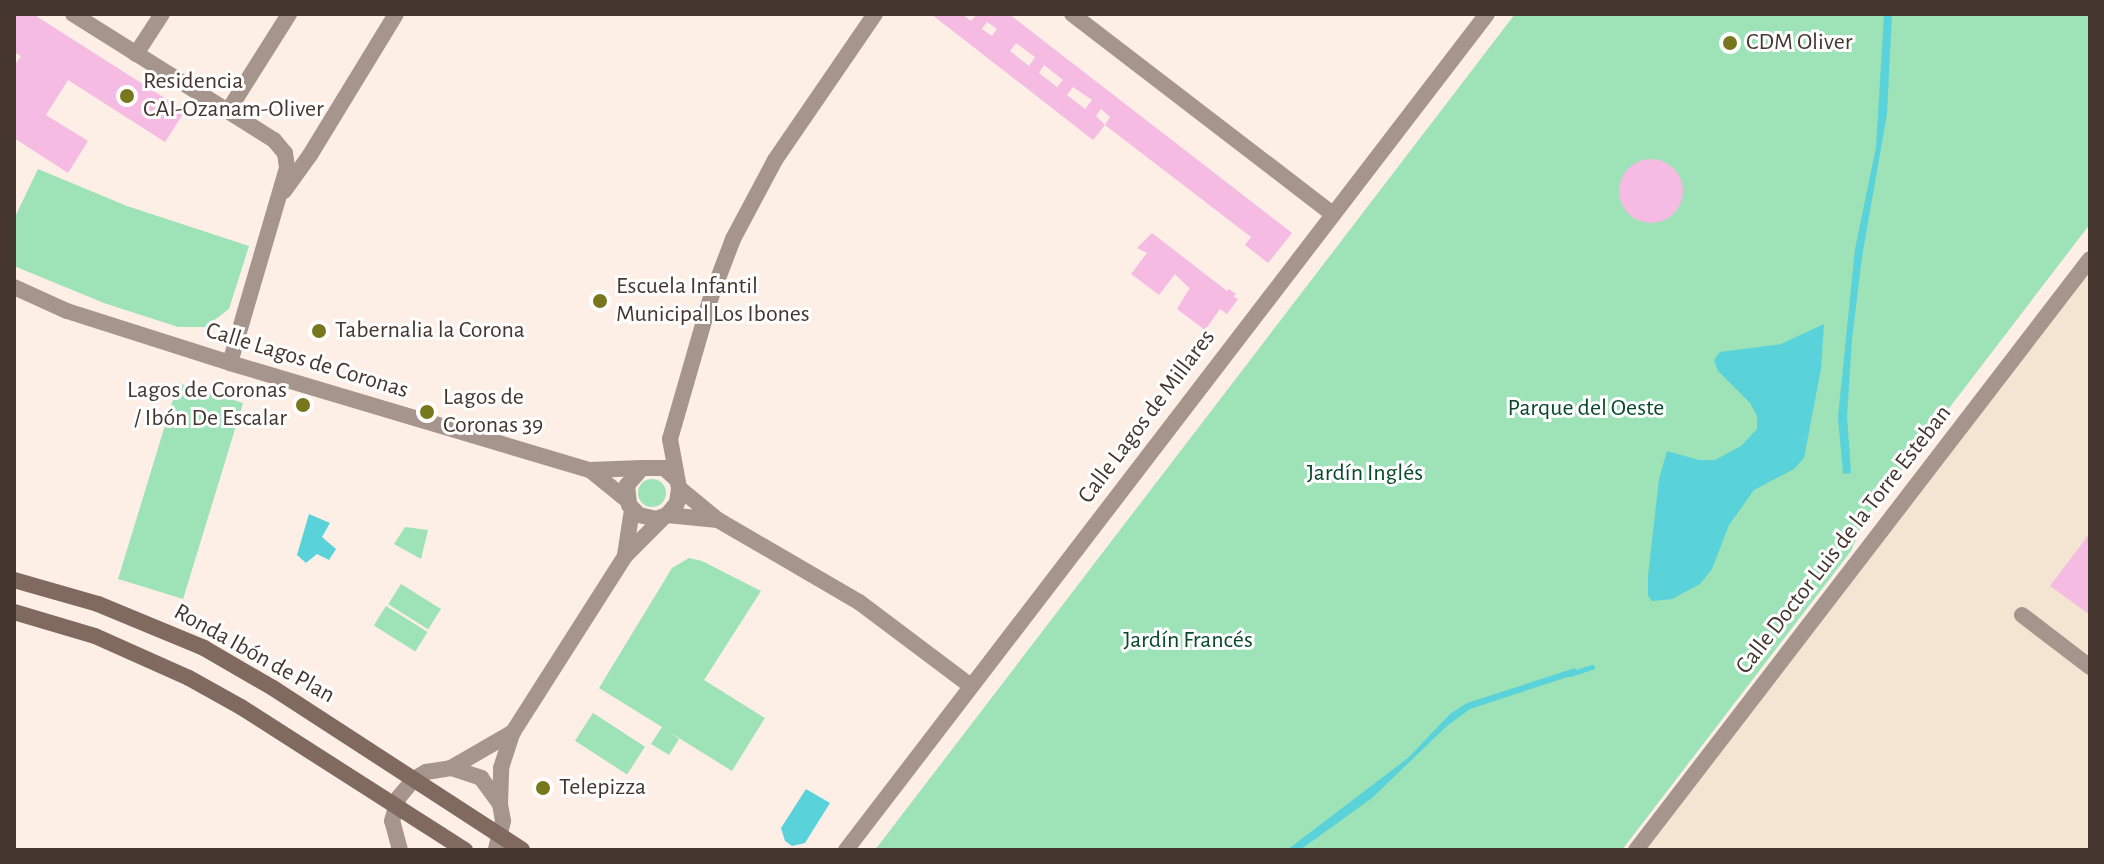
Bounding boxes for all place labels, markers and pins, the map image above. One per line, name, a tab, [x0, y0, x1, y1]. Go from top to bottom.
place label: CDM Oliver	[1746, 29, 1852, 57]
marker: CDM Oliver	[1721, 34, 1739, 52]
place label: Residencia CAI-Ozanam-Oliver	[143, 68, 324, 124]
marker: Residencia CAI-Ozanam-Oliver	[118, 87, 136, 105]
place label: Escuela Infantil Municipal Los Ibones	[616, 273, 810, 329]
marker: Escuela Infantil Municipal Los Ibones	[591, 292, 609, 310]
place label: Tabernalia la Corona	[335, 317, 525, 345]
marker: Tabernalia la Corona	[310, 322, 328, 340]
place label: Lagos de Coronas / Ibón De Escalar	[127, 377, 287, 433]
place label: Lagos de Coronas 39	[443, 384, 543, 440]
marker: Lagos de Coronas / Ibón De Escalar	[294, 396, 312, 414]
marker: Lagos de Coronas 39	[418, 403, 436, 421]
place label: Telepizza	[559, 774, 646, 802]
marker: Telepizza	[534, 779, 552, 797]

